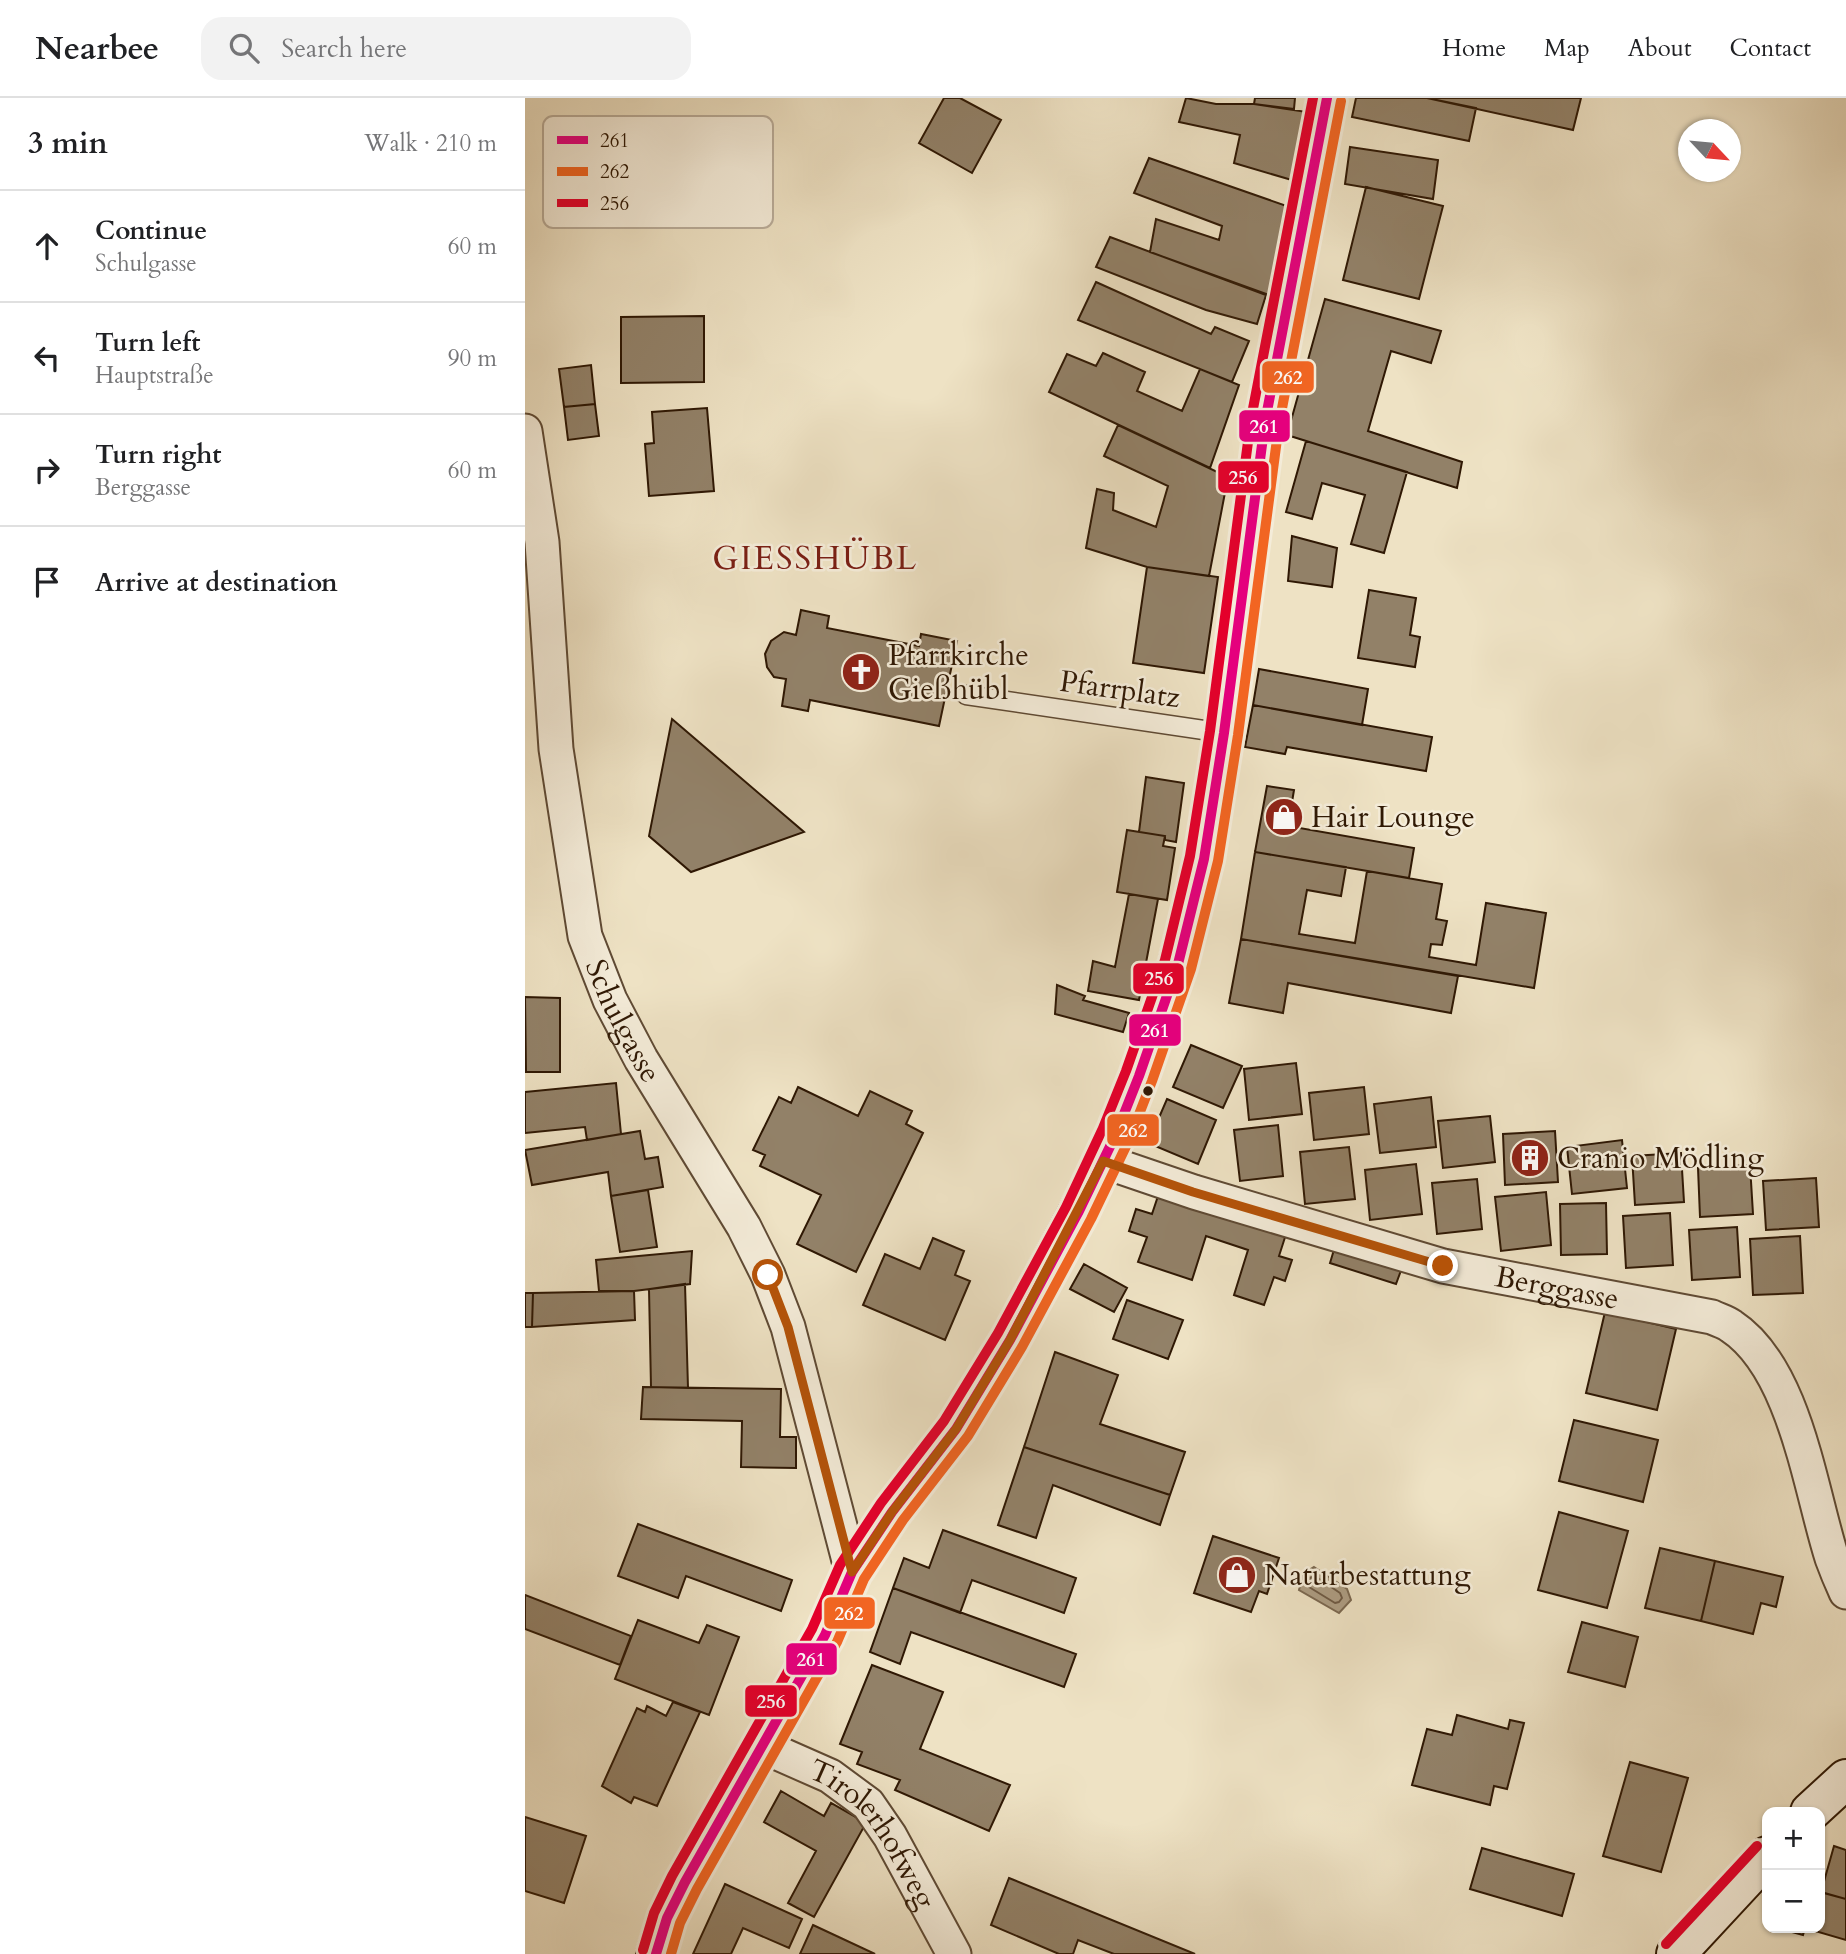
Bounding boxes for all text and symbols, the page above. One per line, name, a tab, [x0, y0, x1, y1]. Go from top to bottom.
search box	[201, 17, 691, 80]
text: Nearbee	[35, 26, 159, 71]
icon: search	[225, 29, 263, 67]
text: Search here	[281, 31, 407, 66]
text: Home	[1442, 32, 1506, 65]
text: Map	[1544, 32, 1590, 65]
text: About	[1628, 32, 1692, 65]
text: Contact	[1730, 32, 1811, 65]
legend	[543, 116, 773, 228]
north arrow	[1678, 119, 1741, 182]
text: 3 min	[28, 123, 108, 164]
text: Walk · 210 m	[364, 128, 497, 159]
text: 261	[600, 128, 629, 154]
text: 262	[600, 159, 629, 185]
text: 256	[600, 191, 629, 217]
text: Continue	[95, 213, 207, 248]
icon: ahead	[28, 227, 66, 265]
text: 60 m	[448, 231, 497, 262]
text: Schulgasse	[95, 248, 197, 279]
text: Turn left	[95, 325, 200, 360]
icon: left	[28, 339, 66, 377]
text: 90 m	[448, 343, 497, 374]
text: Hauptstraße	[95, 360, 214, 391]
line badge: 262	[1261, 360, 1315, 394]
text: 262	[1273, 365, 1303, 391]
line badge: 261	[1238, 409, 1291, 443]
text: 261	[1249, 414, 1279, 440]
text: Turn right	[95, 437, 222, 472]
icon: right	[28, 451, 66, 489]
text: 60 m	[448, 455, 497, 486]
line badge: 256	[1217, 460, 1270, 494]
text: 256	[1228, 465, 1258, 491]
text: Berggasse	[95, 472, 191, 503]
district label: GIESSHÜBL	[712, 536, 918, 581]
icon: arrive	[28, 563, 66, 601]
text: Arrive at destination	[95, 565, 338, 600]
place label: Pfarrkirche Gießhübl	[888, 635, 1029, 710]
church icon: Pfarrkirche Gießhübl	[840, 651, 882, 693]
street label: Pfarrplatz	[1057, 661, 1183, 718]
shop icon: Hair Lounge	[1263, 796, 1305, 838]
place label: Hair Lounge	[1311, 797, 1475, 838]
street label: Schulgasse	[575, 953, 671, 1090]
line badge: 256	[1132, 962, 1185, 995]
text: 256	[1144, 966, 1174, 992]
line badge: 261	[1128, 1013, 1182, 1047]
text: 261	[1140, 1018, 1170, 1044]
unlabelled marker	[1141, 1084, 1155, 1098]
line badge: 262	[1106, 1113, 1160, 1147]
text: 262	[1118, 1118, 1148, 1144]
building icon: Cranio Mödling	[1509, 1137, 1551, 1179]
place label: Cranio Mödling	[1557, 1138, 1764, 1179]
route end	[1427, 1250, 1458, 1281]
street label: Berggasse	[1492, 1256, 1622, 1320]
route start	[752, 1259, 783, 1290]
shop icon: Naturbestattung	[1216, 1554, 1258, 1596]
place label: Naturbestattung	[1264, 1555, 1471, 1596]
line badge: 262	[823, 1596, 876, 1630]
text: 262	[834, 1601, 864, 1627]
line badge: 261	[785, 1642, 838, 1676]
text: 261	[796, 1647, 826, 1673]
line badge: 256	[744, 1684, 798, 1718]
text: 256	[756, 1689, 786, 1715]
street label: Tirolerhofweg	[803, 1749, 946, 1916]
map controls	[1762, 1807, 1825, 1933]
button: +	[1762, 1807, 1825, 1870]
button: −	[1762, 1870, 1825, 1933]

